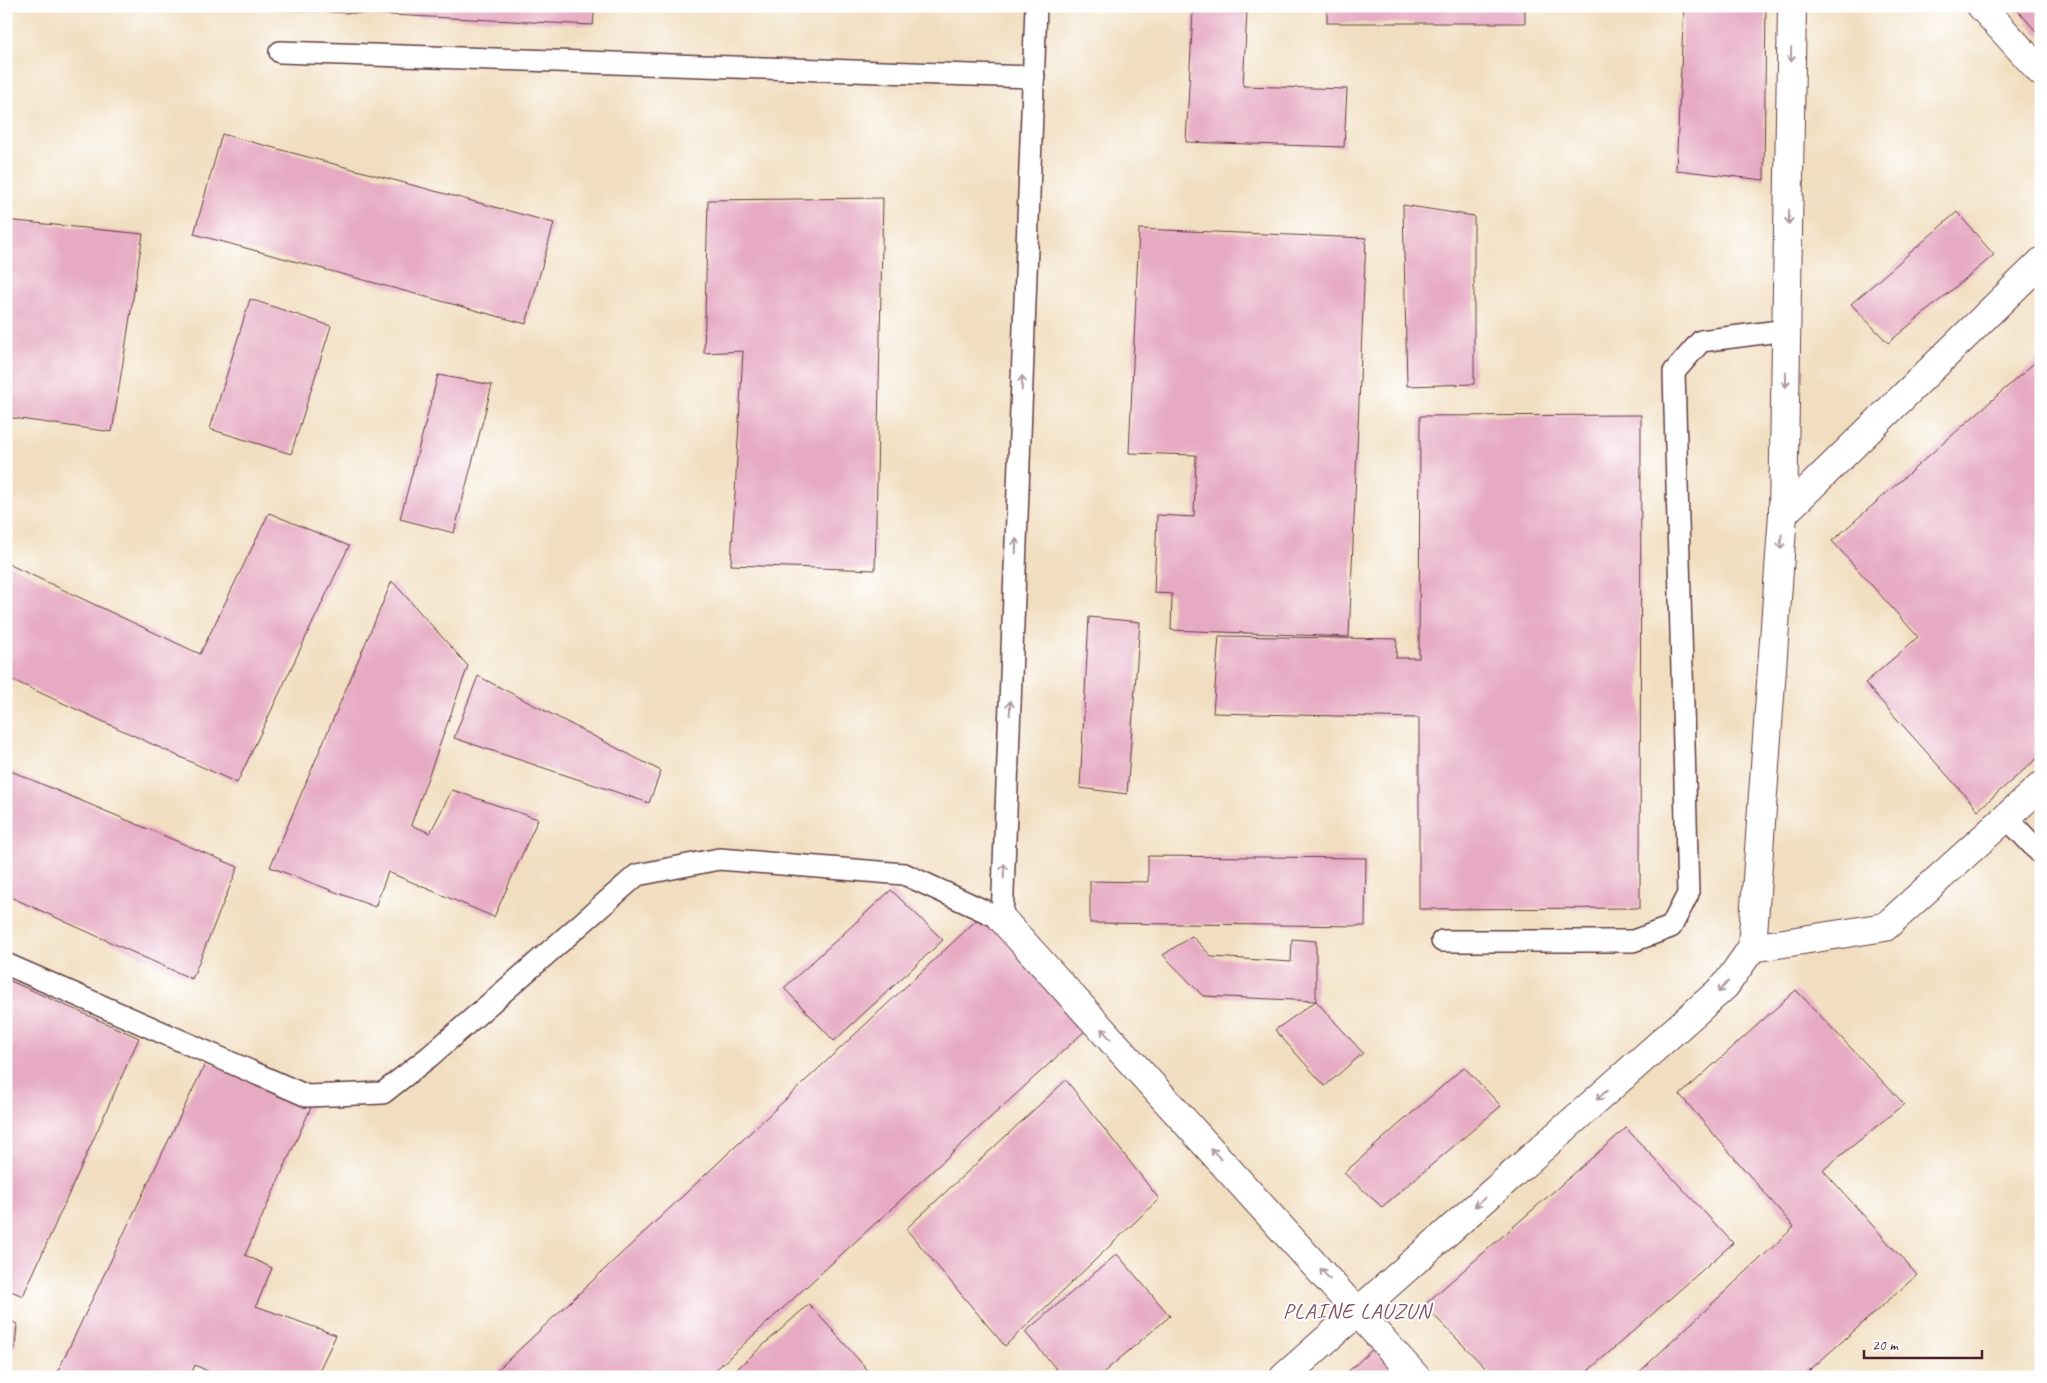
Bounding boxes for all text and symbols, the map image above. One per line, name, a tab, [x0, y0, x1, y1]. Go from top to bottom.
one-way arrow	[1787, 47, 1796, 63]
one-way arrow	[1784, 209, 1793, 225]
one-way arrow	[1781, 372, 1790, 388]
one-way arrow	[1018, 376, 1027, 392]
one-way arrow	[1776, 534, 1785, 550]
one-way arrow	[1012, 538, 1021, 554]
one-way arrow	[1006, 700, 1015, 716]
one-way arrow	[1000, 863, 1009, 879]
one-way arrow	[1717, 980, 1729, 993]
one-way arrow	[1101, 1027, 1112, 1040]
one-way arrow	[1596, 1089, 1609, 1100]
one-way arrow	[1210, 1148, 1222, 1161]
one-way arrow	[1474, 1197, 1487, 1208]
one-way arrow	[1319, 1268, 1331, 1281]
district label: PLAINE LAUZUN	[1283, 1297, 1434, 1325]
scale bar	[1864, 1328, 1982, 1360]
text: 20 m	[1872, 1336, 1899, 1355]

